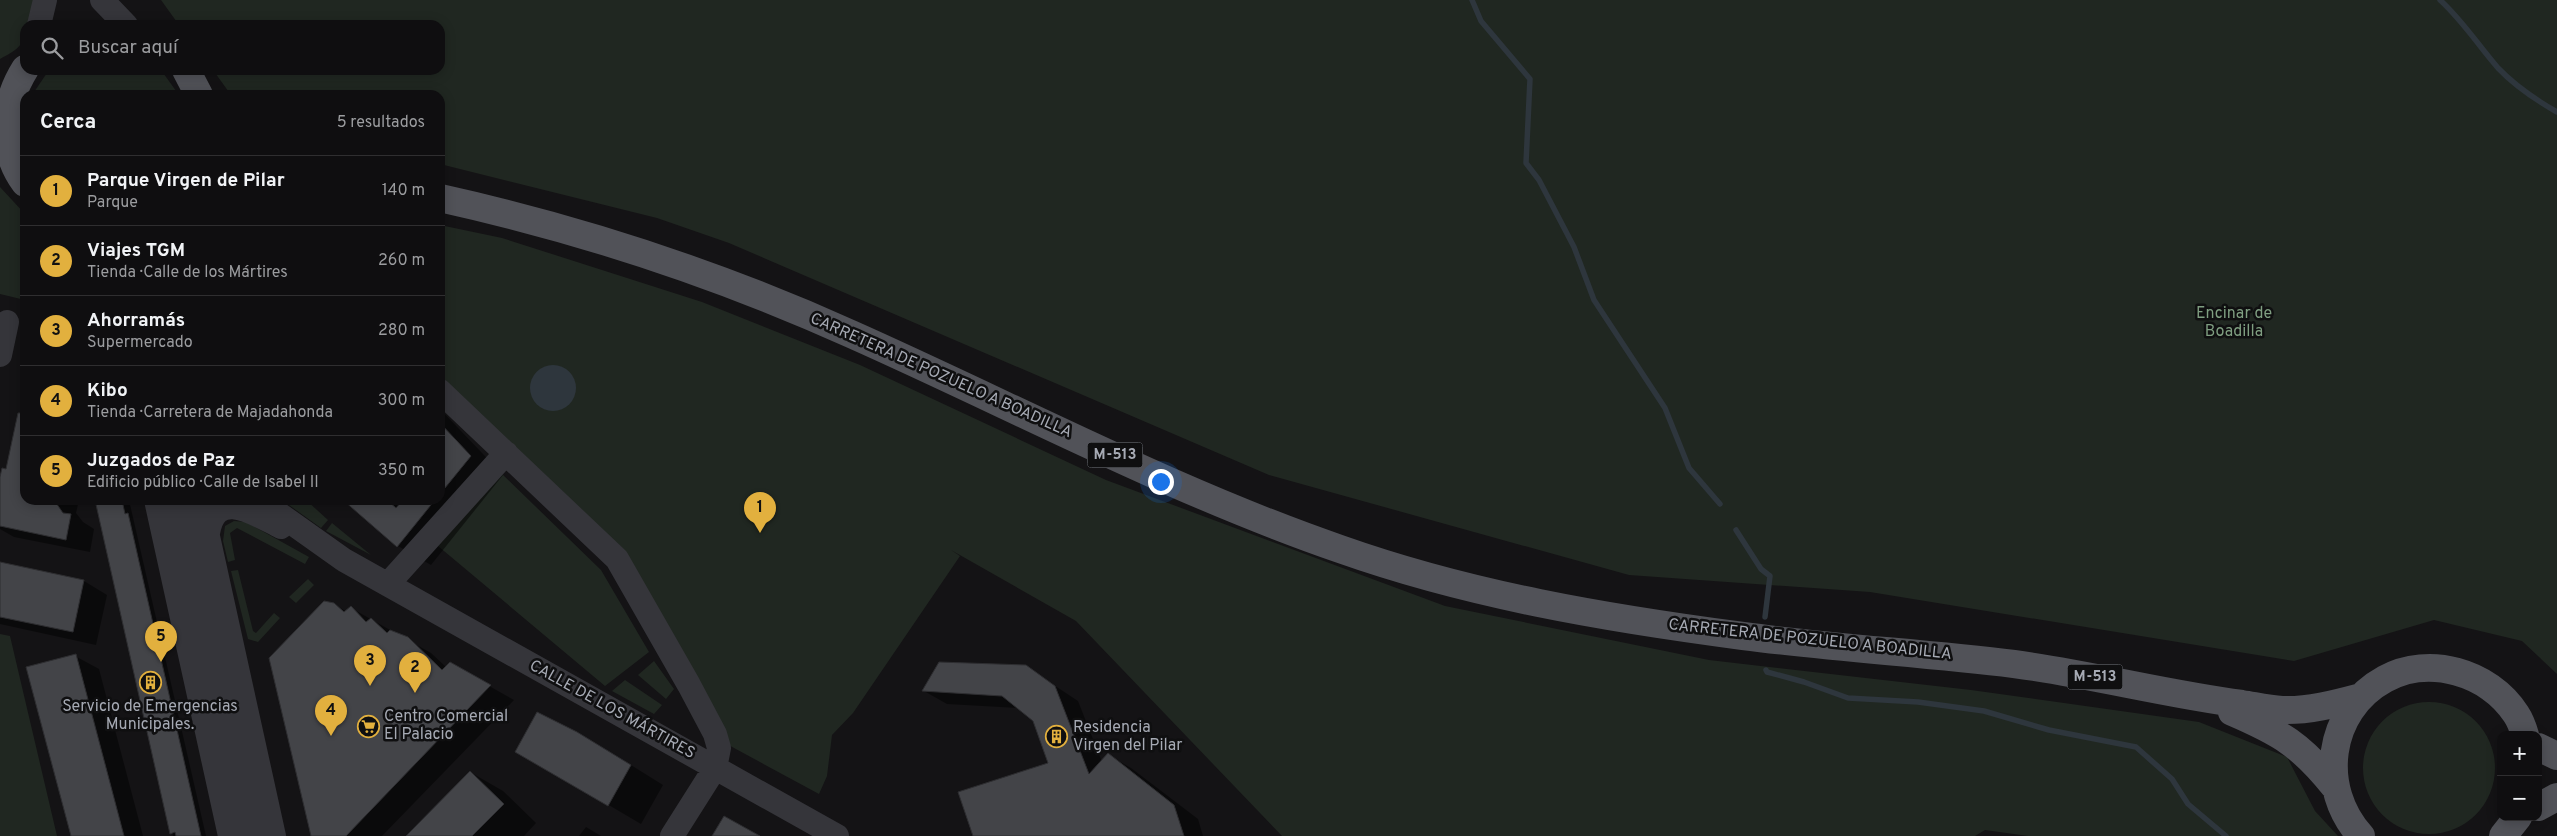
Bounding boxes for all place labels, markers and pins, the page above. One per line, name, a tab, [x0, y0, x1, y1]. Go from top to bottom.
pin: 1	[744, 492, 776, 533]
pin: 5	[145, 621, 177, 662]
pin: 3	[354, 645, 386, 686]
pin: 2	[399, 652, 431, 693]
building icon: Servicio de Emergencias Municipales.	[138, 671, 162, 695]
pin: 4	[315, 695, 347, 736]
place label: Servicio de Emergencias Municipales.	[62, 697, 238, 735]
place label: Centro Comercial El Palacio	[384, 707, 508, 745]
supermarket icon: Centro Comercial El Palacio	[356, 714, 380, 738]
place label: Residencia Virgen del Pilar	[1073, 718, 1183, 756]
building icon: Residencia Virgen del Pilar	[1045, 725, 1069, 749]

